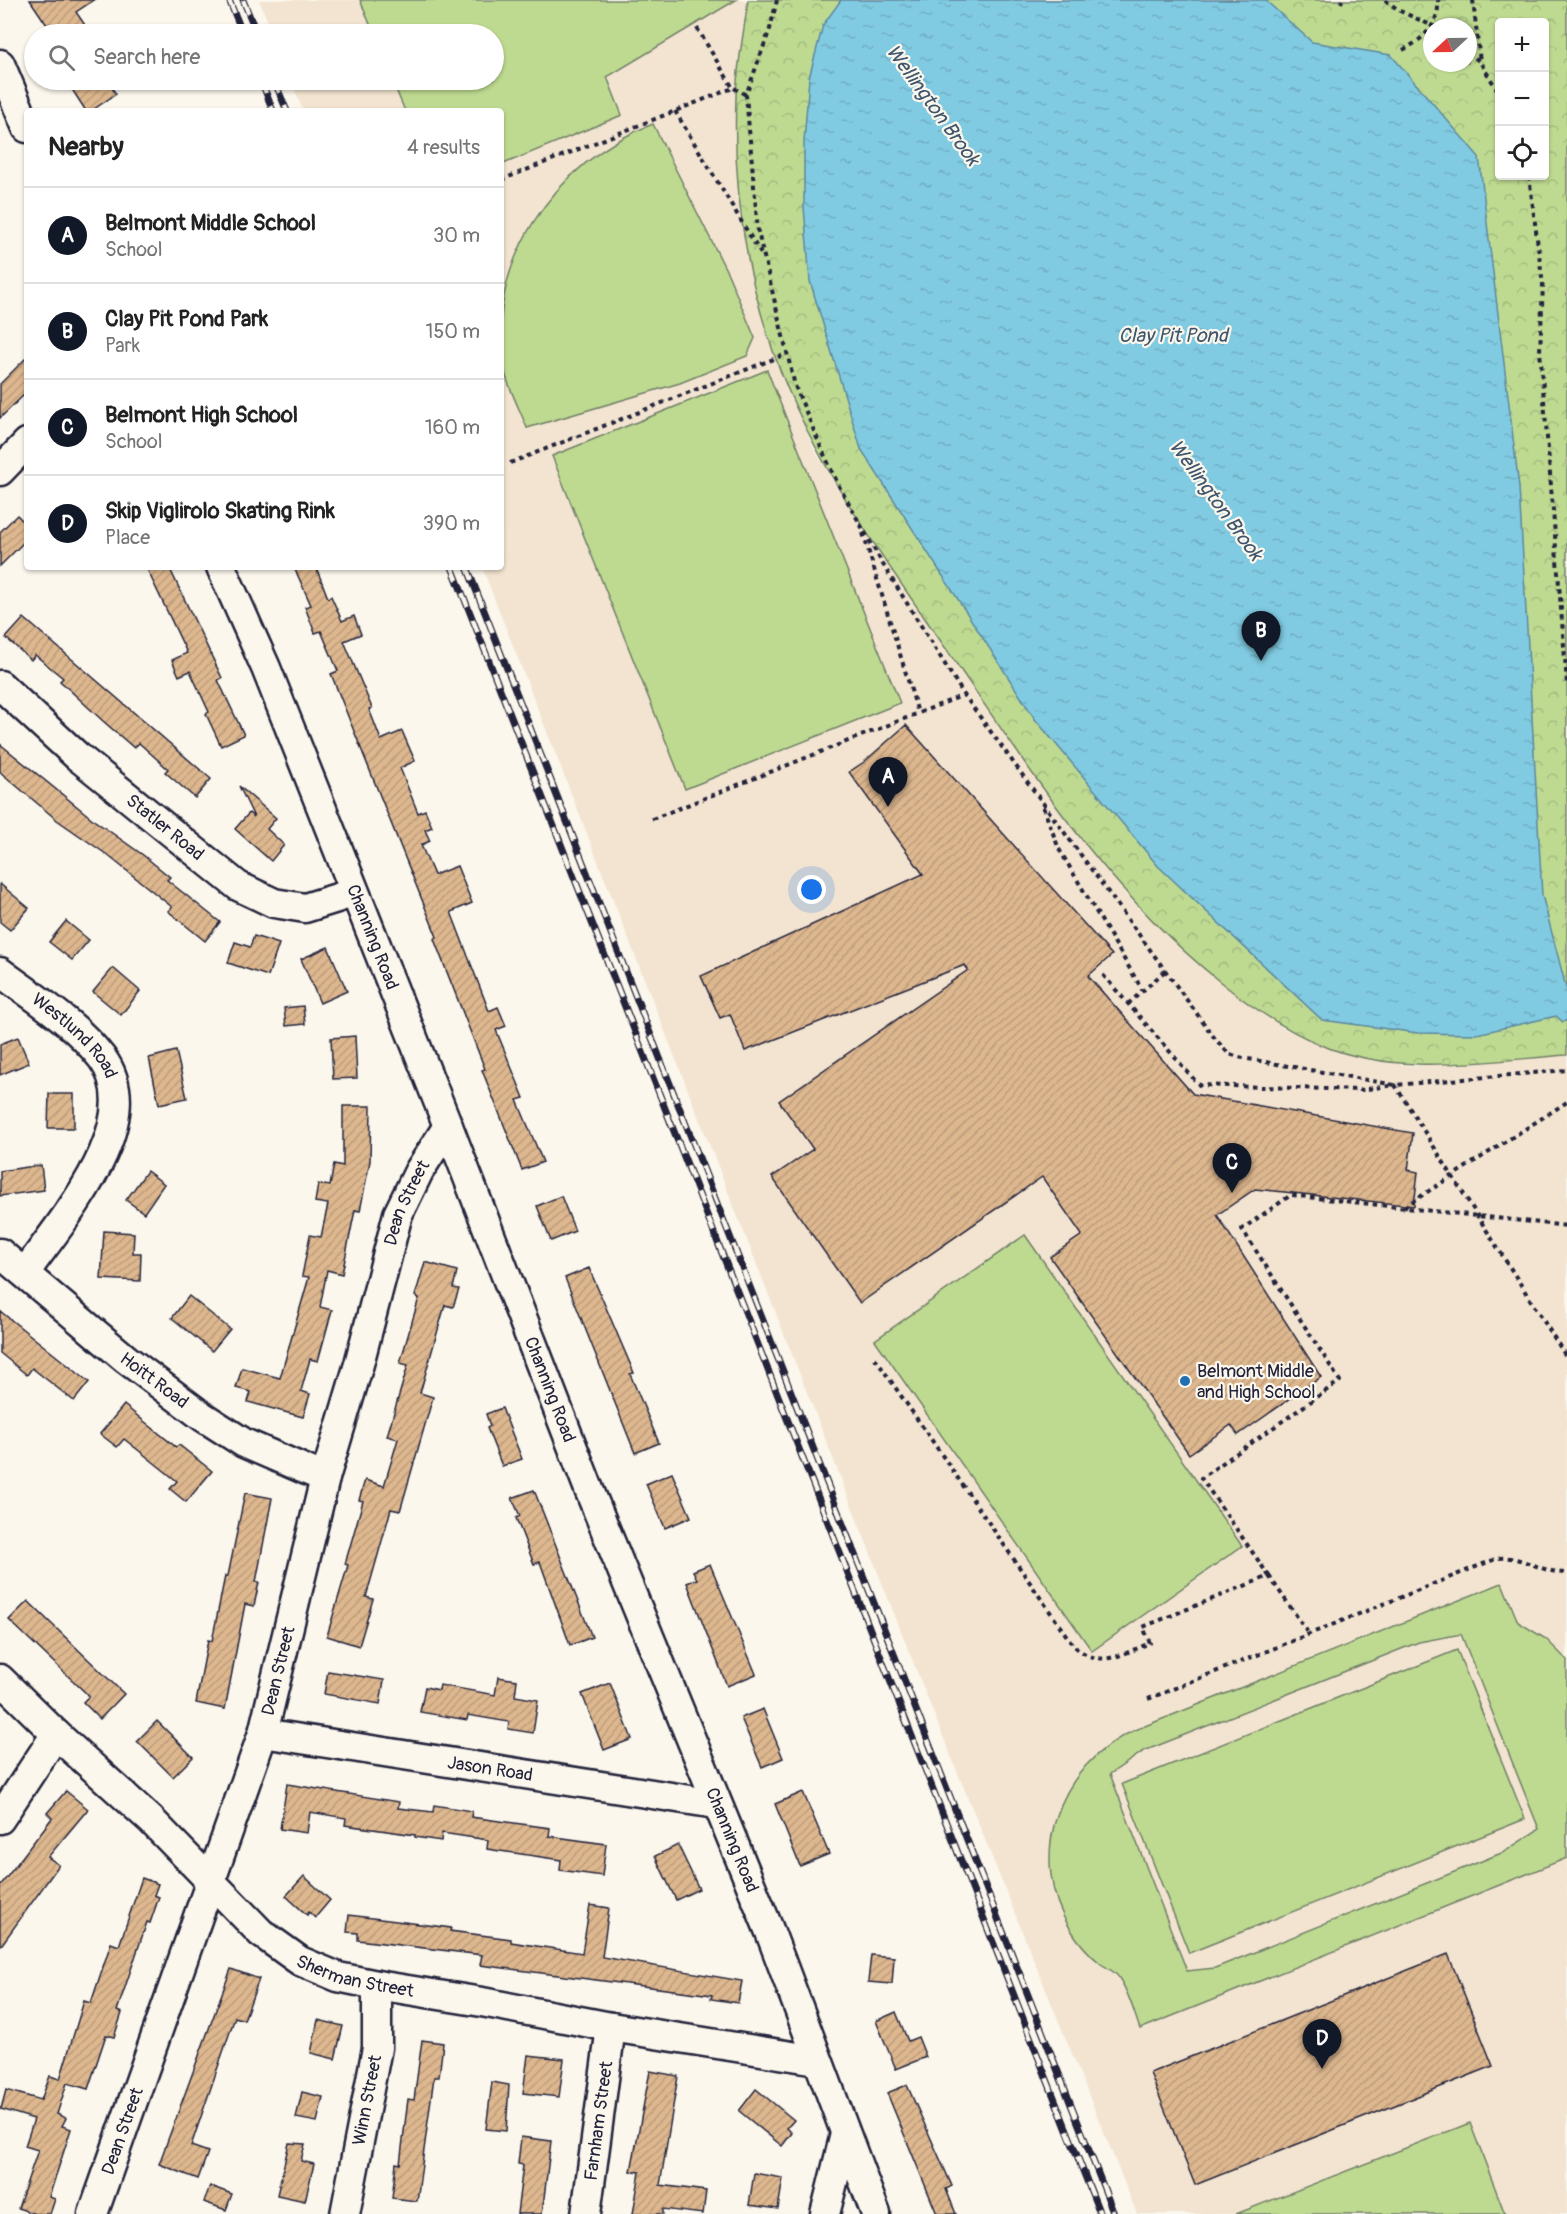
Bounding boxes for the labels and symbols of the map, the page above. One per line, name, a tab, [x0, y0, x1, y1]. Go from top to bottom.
north arrow	[1423, 18, 1477, 72]
water label: Wellington Brook	[881, 40, 986, 172]
water label: Clay Pit Pond	[1119, 323, 1230, 348]
water label: Wellington Brook	[1164, 435, 1269, 567]
pin: B	[1242, 612, 1280, 661]
pin: A	[868, 758, 908, 807]
street label: Statler Road	[121, 789, 209, 866]
your location	[797, 875, 826, 904]
street label: Channing Road	[342, 881, 404, 993]
street label: Westlund Road	[28, 988, 123, 1081]
pin: C	[1212, 1144, 1252, 1193]
street label: Dean Street	[379, 1155, 435, 1248]
street label: Channing Road	[519, 1333, 581, 1446]
street label: Hoitt Road	[115, 1347, 193, 1413]
place label: Belmont Middle and High School	[1197, 1360, 1316, 1404]
marker: Belmont Middle and High School	[1178, 1374, 1192, 1388]
street label: Dean Street	[256, 1623, 300, 1718]
street label: Jason Road	[446, 1751, 534, 1787]
street label: Channing Road	[701, 1784, 764, 1896]
street label: Sherman Street	[293, 1949, 416, 2002]
pin: D	[1302, 2020, 1342, 2069]
street label: Winn Street	[347, 2052, 387, 2147]
street label: Farnham Street	[579, 2059, 618, 2182]
street label: Dean Street	[96, 2084, 149, 2178]

